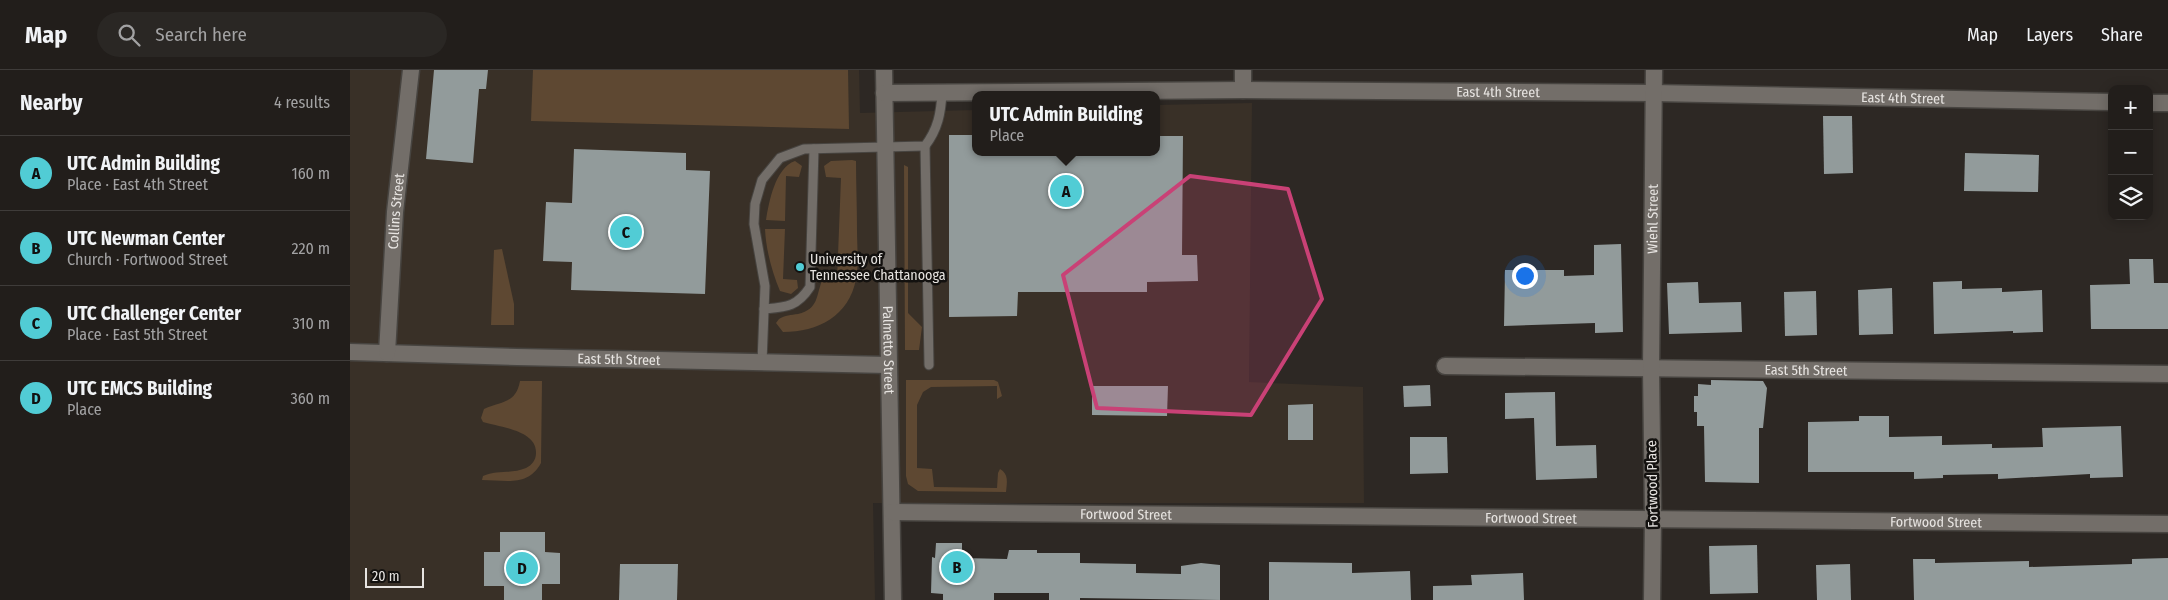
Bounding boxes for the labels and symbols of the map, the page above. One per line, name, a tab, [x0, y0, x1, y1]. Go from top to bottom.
street label: East 4th Street	[1456, 84, 1540, 101]
street label: East 4th Street	[1861, 89, 1945, 108]
street label: Collins Street	[385, 172, 408, 250]
pin: A	[1050, 172, 1082, 210]
street label: Wiehl Street	[1644, 184, 1662, 254]
pin: C	[610, 213, 642, 251]
place label: University of Tennessee Chattanooga	[810, 251, 946, 284]
marker: University of Tennessee Chattanooga	[794, 261, 806, 273]
your location	[1512, 263, 1538, 289]
street label: Palmetto Street	[879, 305, 898, 395]
street label: East 5th Street	[577, 350, 661, 369]
street label: East 5th Street	[1764, 362, 1848, 379]
street label: Fortwood Place	[1643, 440, 1662, 528]
street label: Fortwood Street	[1080, 506, 1172, 524]
street label: Fortwood Street	[1485, 510, 1577, 527]
street label: Fortwood Street	[1890, 513, 1982, 531]
pin: B	[941, 548, 973, 586]
pin: D	[506, 549, 538, 587]
scale bar	[365, 565, 424, 588]

